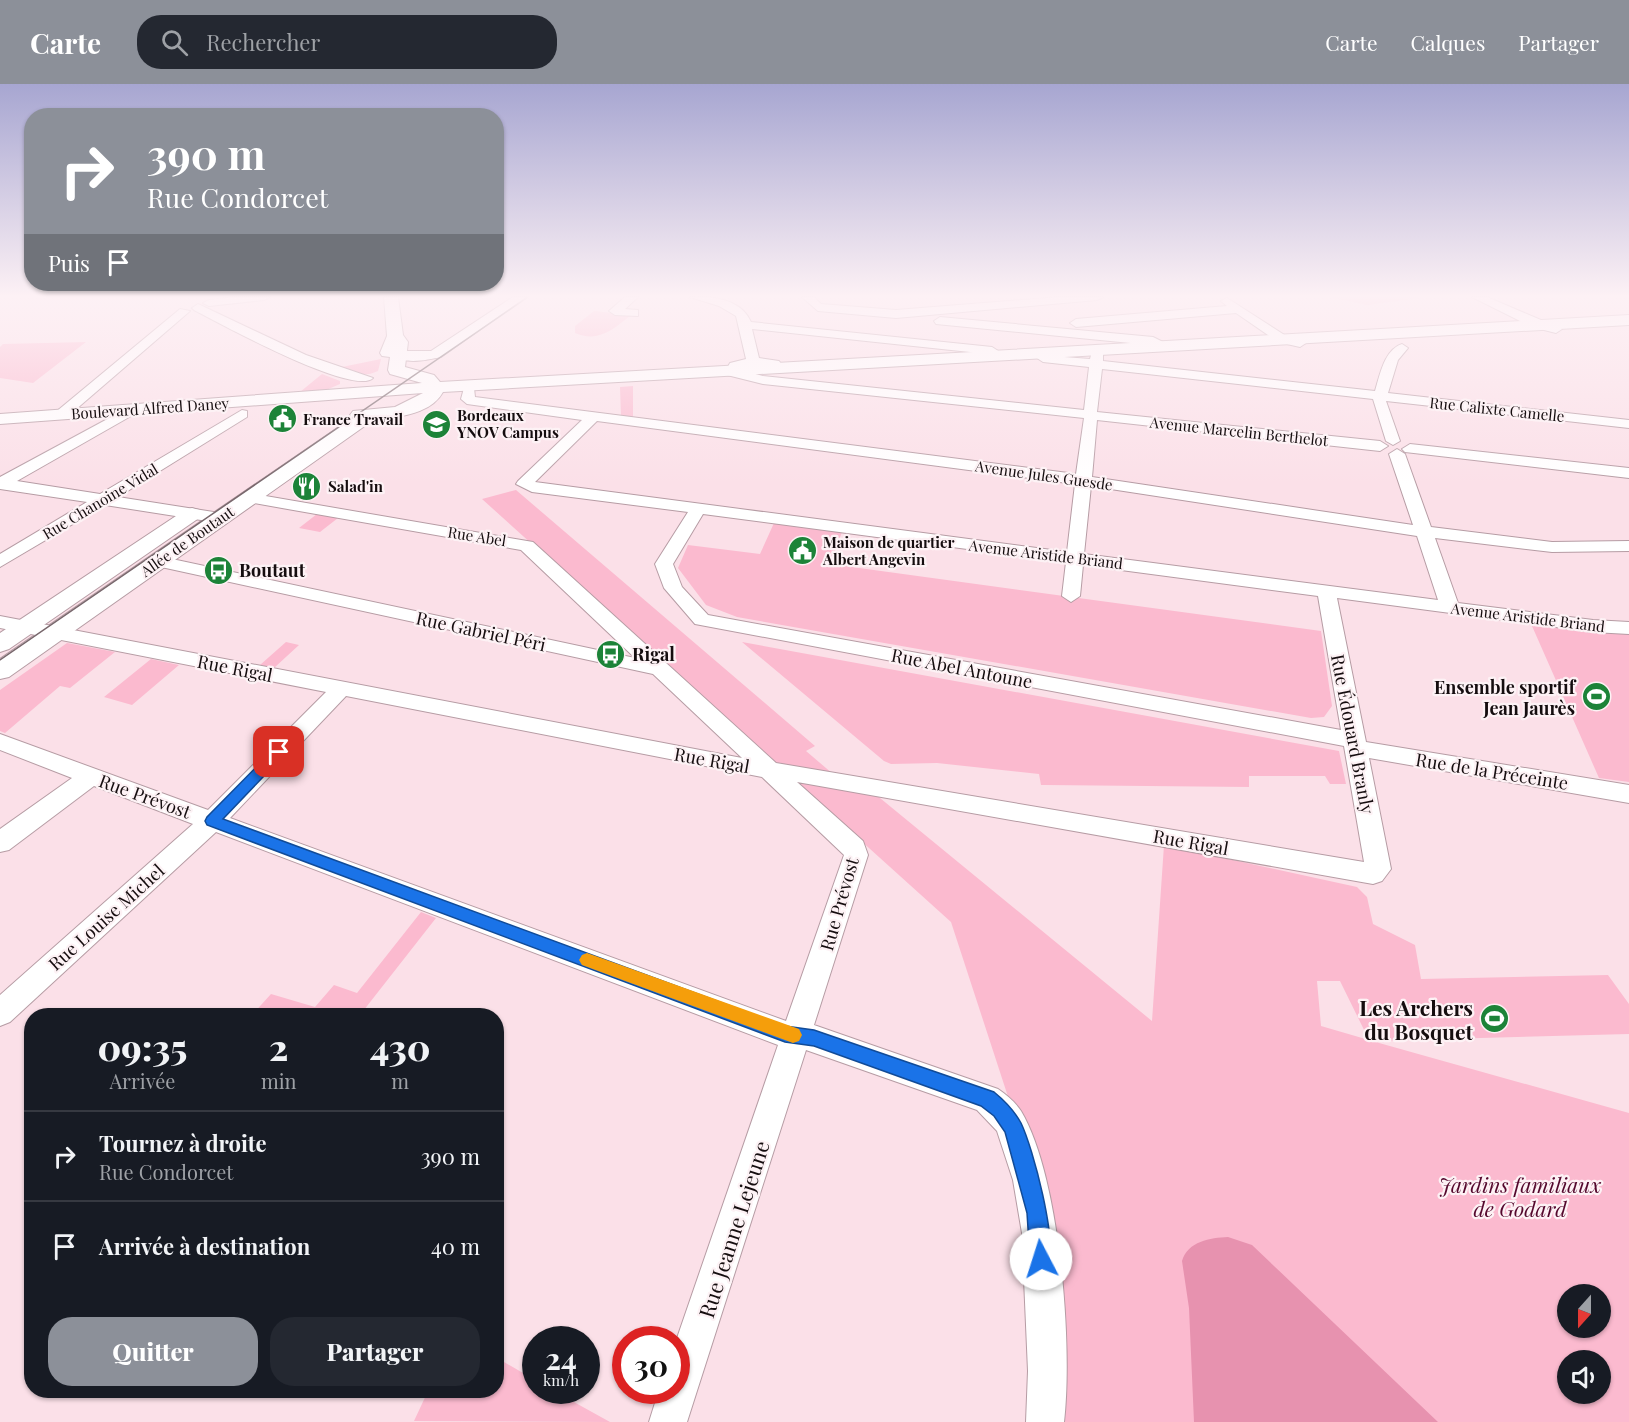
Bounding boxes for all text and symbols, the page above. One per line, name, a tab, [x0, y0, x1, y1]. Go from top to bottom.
search box	[137, 15, 557, 69]
text: Carte	[30, 24, 101, 61]
icon: search	[158, 26, 191, 59]
text: Rechercher	[206, 27, 320, 57]
text: Carte	[1325, 28, 1378, 56]
text: Calques	[1411, 28, 1485, 56]
text: Partager	[1518, 28, 1599, 56]
text: 390 m	[147, 125, 266, 181]
icon: right	[48, 132, 126, 210]
text: Rue Condorcet	[147, 179, 328, 215]
icon: arrive	[102, 246, 135, 279]
text: Puis	[48, 248, 90, 278]
street label: Boulevard Alfred Daney	[70, 392, 230, 423]
street label: Rue Calixte Camelle	[1429, 392, 1565, 426]
public building icon: France Travail	[266, 403, 298, 435]
place label: Bordeaux YNOV Campus	[456, 405, 559, 442]
school or university icon: Bordeaux YNOV Campus	[420, 408, 452, 440]
place label: France Travail	[303, 409, 404, 429]
street label: Avenue Marcelin Berthelot	[1148, 412, 1330, 450]
street label: Avenue Jules Guesde	[973, 455, 1114, 495]
street label: Rue Chanoine Vidal	[38, 459, 162, 543]
restaurant icon: Salad'in	[291, 470, 323, 502]
place label: Salad'in	[328, 476, 384, 496]
street label: Allée de Boutaut	[135, 501, 238, 581]
street label: Rue Abel	[446, 522, 508, 550]
place label: Maison de quartier Albert Angevin	[822, 532, 955, 569]
street label: Avenue Aristide Briand	[967, 534, 1125, 573]
public building icon: Maison de quartier Albert Angevin	[786, 535, 818, 567]
bus stop icon: Boutaut	[202, 554, 234, 586]
place label: Boutaut	[239, 558, 306, 582]
street label: Avenue Aristide Briand	[1449, 597, 1607, 636]
street label: Rue Gabriel Péri	[414, 606, 548, 656]
bus stop icon: Rigal	[595, 638, 627, 670]
place label: Rigal	[632, 642, 675, 666]
street label: Rue Abel Antoune	[889, 643, 1035, 693]
street label: Rue Rigal	[195, 649, 275, 687]
street label: Rue Édouard Branly	[1326, 652, 1380, 816]
place label: Ensemble sportif Jean Jaurès	[1434, 675, 1577, 720]
sports icon: Ensemble sportif Jean Jaurès	[1580, 681, 1612, 713]
pin	[253, 726, 304, 777]
icon: arrive	[262, 735, 295, 768]
street label: Rue Rigal	[672, 742, 752, 778]
street label: Rue de la Préceinte	[1414, 747, 1570, 795]
street label: Rue Prévost	[96, 768, 195, 824]
street label: Rue Rigal	[1151, 824, 1231, 860]
street label: Rue Prévost	[814, 854, 864, 953]
street label: Rue Louise Michel	[43, 859, 169, 975]
place label: Les Archers du Bosquet	[1359, 993, 1474, 1045]
sports icon: Les Archers du Bosquet	[1478, 1003, 1510, 1035]
text: 09:35	[97, 1022, 187, 1070]
text: 2	[269, 1022, 288, 1070]
text: 430	[370, 1022, 430, 1070]
text: Arrivée	[109, 1067, 176, 1094]
text: min	[261, 1067, 296, 1094]
text: m	[391, 1067, 409, 1094]
text: Tournez à droite	[99, 1128, 267, 1158]
street label: Rue Jeanne Lejeune	[691, 1137, 775, 1321]
icon: right	[48, 1140, 81, 1173]
text: 390 m	[421, 1141, 480, 1171]
text: Rue Condorcet	[99, 1158, 233, 1185]
park label: Jardins familiaux de Godard	[1439, 1170, 1601, 1222]
position arrow	[1009, 1227, 1073, 1291]
icon: arrive	[48, 1230, 81, 1263]
text: Arrivée à destination	[99, 1231, 310, 1261]
text: 40 m	[431, 1231, 480, 1261]
north arrow	[1557, 1284, 1611, 1338]
map controls	[1557, 1284, 1611, 1404]
button: Quitter	[48, 1317, 258, 1386]
button: Partager	[270, 1317, 480, 1386]
speed limit sign: 30	[612, 1326, 690, 1404]
text: 24	[545, 1338, 577, 1378]
button: sound	[1557, 1350, 1611, 1404]
text: km/h	[543, 1370, 579, 1390]

